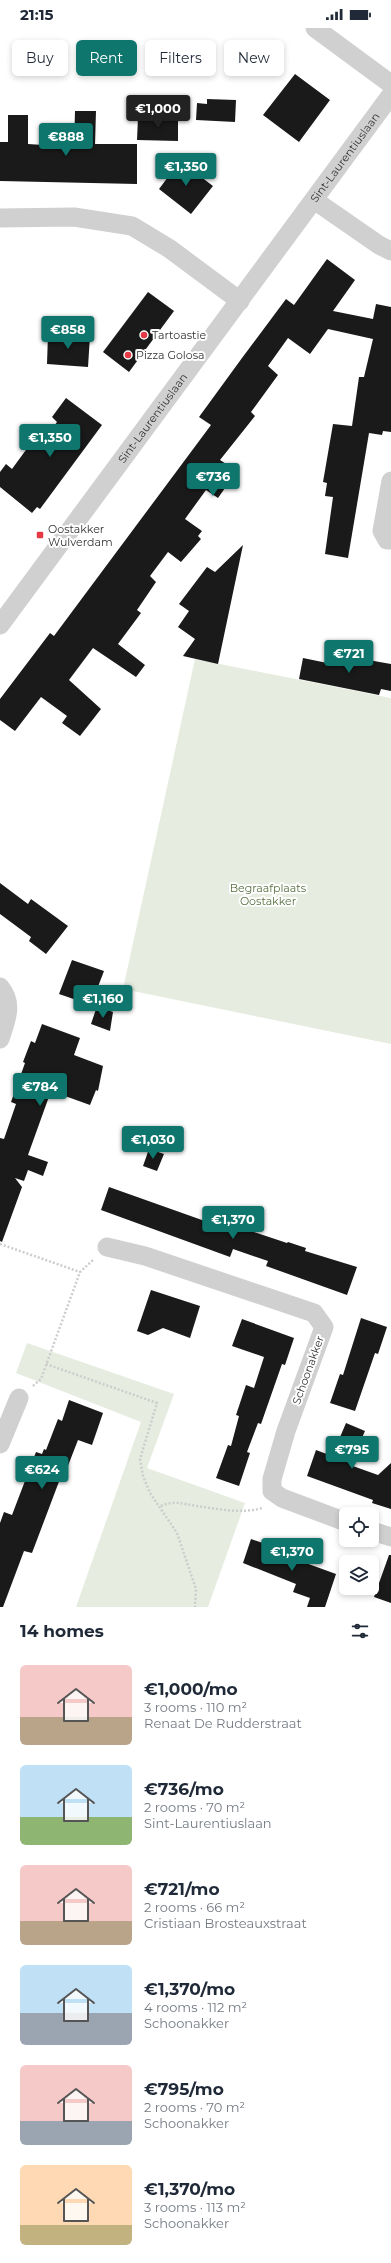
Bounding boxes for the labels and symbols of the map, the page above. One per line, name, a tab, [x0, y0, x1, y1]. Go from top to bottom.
pin: €1,000	[125, 95, 191, 129]
street label: Sint-Laurentiuslaan	[307, 110, 383, 205]
pin: €888	[42, 123, 90, 157]
pin: €1,350	[153, 153, 219, 187]
pin: €858	[44, 316, 92, 350]
place label: Tartoastie	[152, 328, 206, 342]
marker: Tartoastie	[139, 330, 149, 340]
place label: Pizza Golosa	[136, 348, 205, 362]
marker: Pizza Golosa	[123, 350, 133, 360]
street label: Sint-Laurentiuslaan	[115, 371, 190, 466]
pin: €1,350	[17, 424, 83, 458]
pin: €736	[189, 463, 237, 497]
place label: Oostakker Wulverdam	[48, 522, 113, 549]
marker: Oostakker Wulverdam	[35, 530, 45, 540]
pin: €721	[325, 640, 373, 674]
park label: Begraafplaats Oostakker	[230, 881, 307, 908]
pin: €1,160	[70, 985, 136, 1019]
pin: €784	[16, 1073, 64, 1107]
pin: €1,030	[120, 1126, 186, 1160]
pin: €1,370	[200, 1206, 266, 1240]
street label: Schoonakker	[289, 1334, 327, 1406]
pin: €795	[328, 1436, 376, 1470]
pin: €624	[18, 1456, 66, 1490]
pin: €1,370	[259, 1538, 325, 1572]

